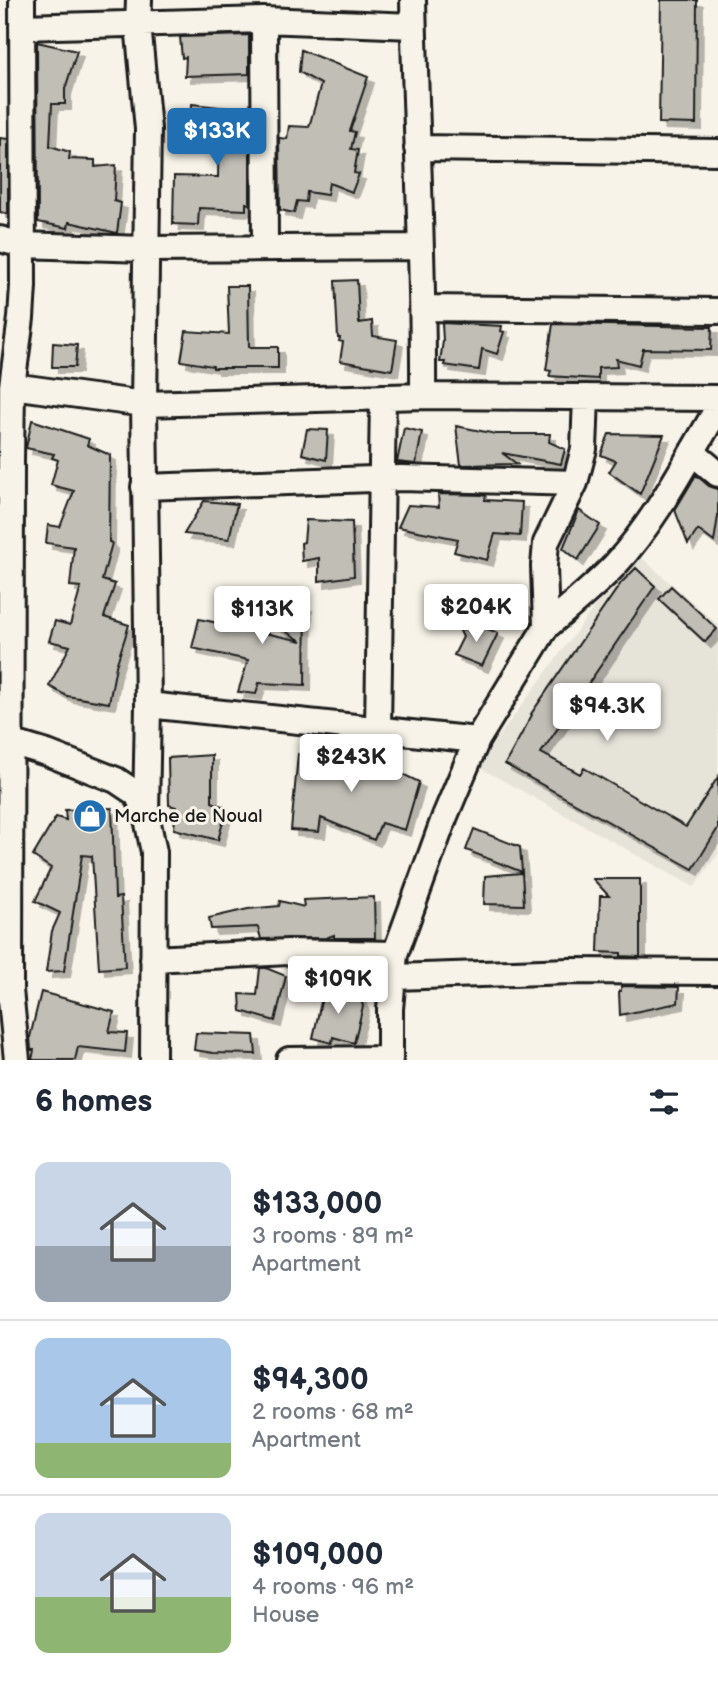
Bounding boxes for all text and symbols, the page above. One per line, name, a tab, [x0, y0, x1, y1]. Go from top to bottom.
pin: $133K	[168, 108, 266, 168]
text: $133K	[183, 117, 251, 145]
pin: $204K	[427, 584, 525, 644]
pin: $113K	[213, 586, 311, 646]
text: $204K	[440, 593, 512, 621]
text: $113K	[230, 595, 294, 623]
pin: $94.3K	[550, 684, 664, 743]
text: $94.3K	[569, 692, 645, 720]
pin: $243K	[302, 734, 400, 794]
text: $243K	[316, 743, 386, 771]
shop icon: Marche de Noual	[71, 797, 109, 835]
place label: Marche de Noual	[114, 805, 262, 828]
pin: $109K	[289, 956, 387, 1016]
text: $109K	[304, 965, 372, 993]
icon: filters	[645, 1083, 683, 1121]
text: 6 homes	[35, 1084, 152, 1120]
text: $133,000	[252, 1186, 382, 1222]
icon: home	[91, 1190, 175, 1274]
text: 3 rooms · 89 m²	[252, 1222, 414, 1250]
text: Apartment	[252, 1250, 361, 1278]
text: $94,300	[252, 1362, 369, 1398]
icon: home	[91, 1366, 175, 1450]
text: 2 rooms · 68 m²	[252, 1398, 414, 1426]
text: Apartment	[252, 1426, 361, 1454]
text: $109,000	[252, 1537, 383, 1573]
icon: home	[91, 1541, 175, 1625]
text: 4 rooms · 96 m²	[252, 1573, 414, 1601]
text: House	[252, 1601, 319, 1629]

